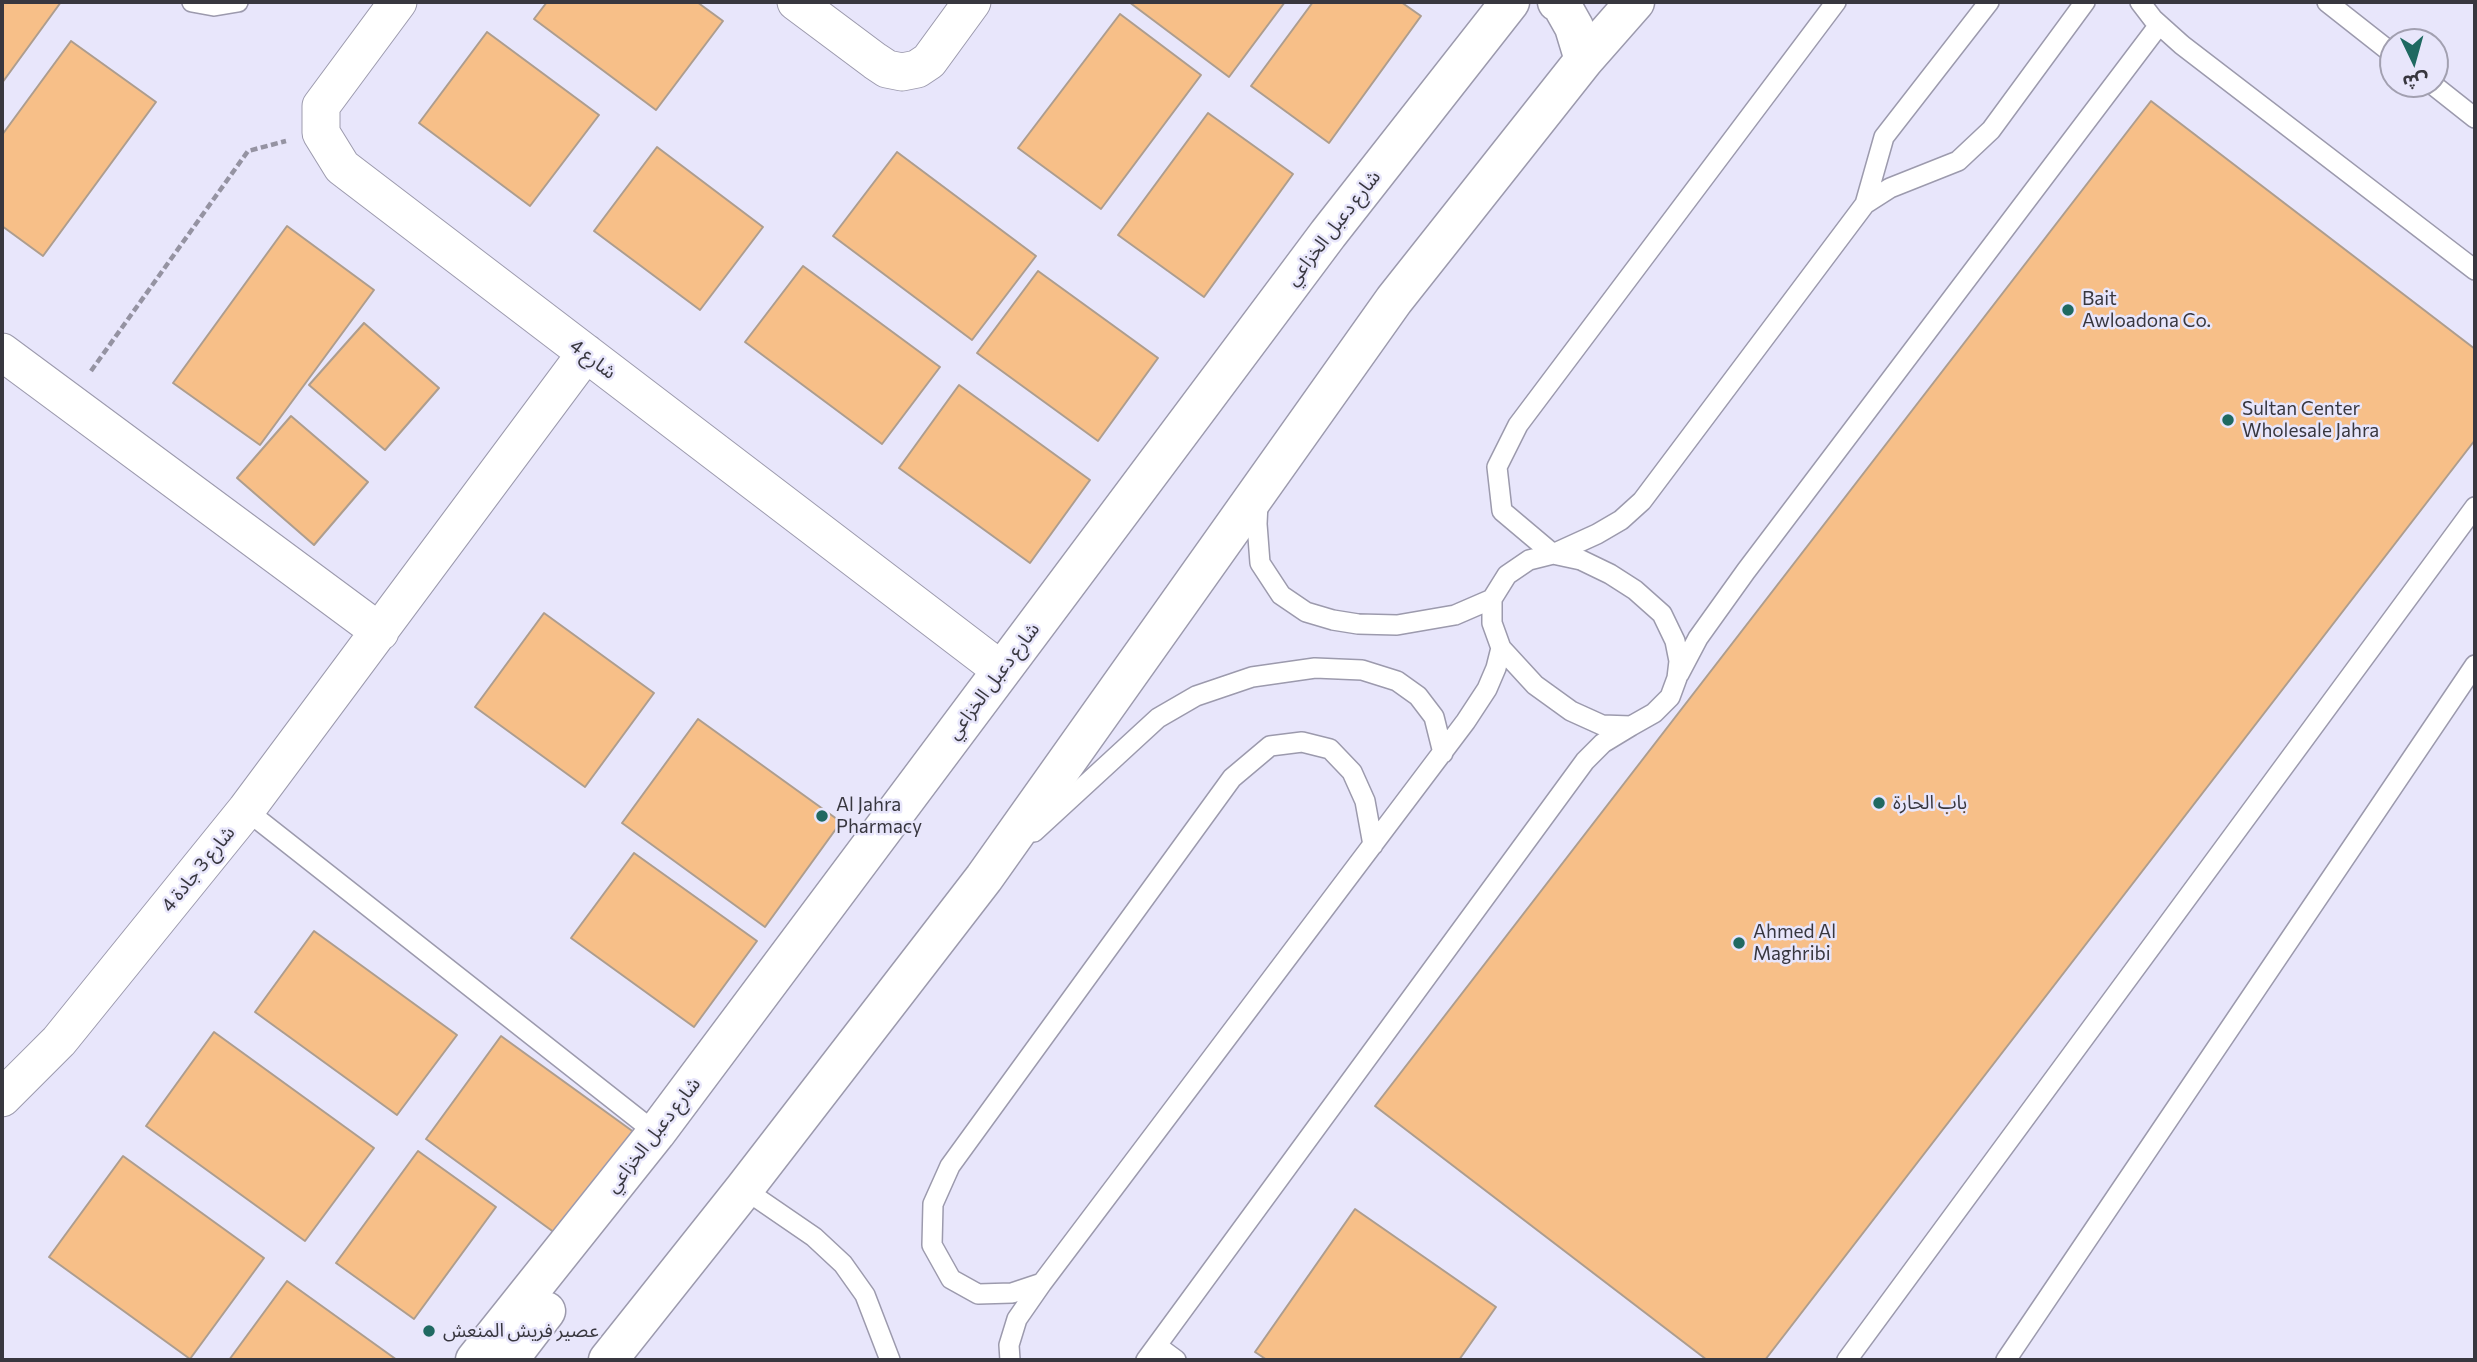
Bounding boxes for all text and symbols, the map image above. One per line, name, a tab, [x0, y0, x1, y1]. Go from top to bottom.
north arrow	[2379, 28, 2449, 98]
text: ش	[2402, 70, 2430, 95]
street label: شارع دعبل الخزاعي	[1281, 166, 1385, 290]
place label: Bait Awloadona Co.	[2082, 288, 2211, 332]
marker: Bait Awloadona Co.	[2060, 302, 2076, 318]
street label: شارع 4	[565, 334, 621, 384]
place label: Sultan Center Wholesale Jahra	[2242, 398, 2379, 442]
marker: Sultan Center Wholesale Jahra	[2220, 412, 2236, 428]
street label: شارع دعبل الخزاعي	[942, 618, 1044, 744]
place label: باب الحارة	[1893, 792, 1967, 814]
place label: Al Jahra Pharmacy	[836, 794, 922, 838]
marker: باب الحارة	[1871, 795, 1887, 811]
marker: Al Jahra Pharmacy	[814, 808, 830, 824]
street label: شارع 3 جادة 4	[157, 822, 239, 916]
place label: Ahmed Al Maghribi	[1753, 921, 1836, 965]
marker: Ahmed Al Maghribi	[1731, 935, 1747, 951]
street label: شارع دعبل الخزاعي	[601, 1073, 705, 1197]
place label: عصير فريش المنعش	[443, 1320, 599, 1342]
marker: عصير فريش المنعش	[421, 1323, 437, 1339]

